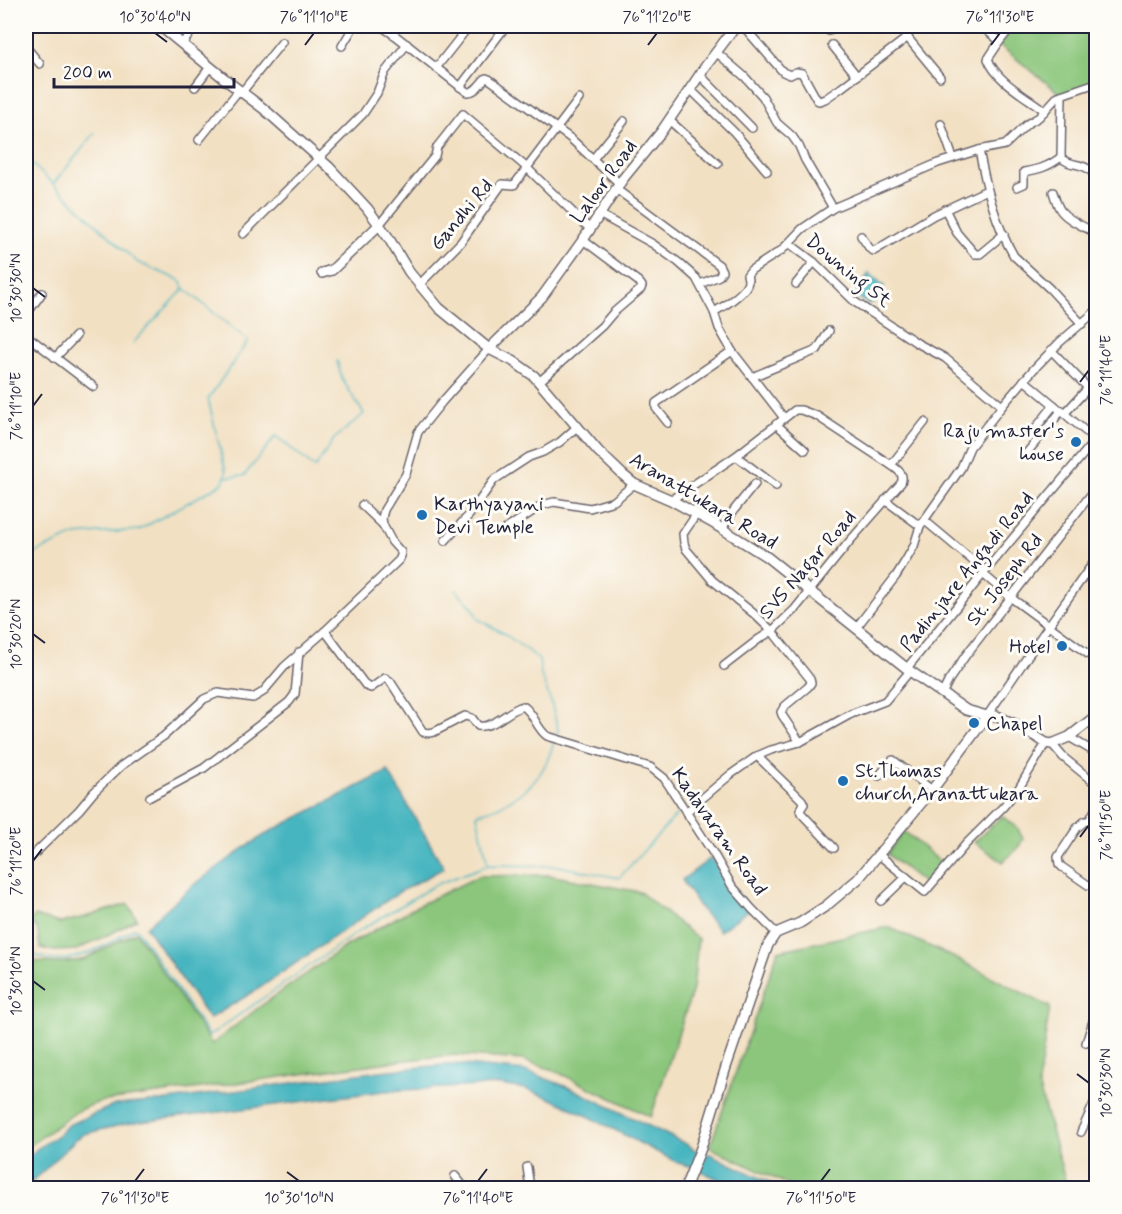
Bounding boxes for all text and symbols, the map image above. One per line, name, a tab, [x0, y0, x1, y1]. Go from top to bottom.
text: 10°30'40"N	[119, 8, 191, 28]
text: 76°11'10"E	[280, 8, 348, 28]
text: 76°11'20"E	[623, 8, 692, 28]
text: 76°11'30"E	[966, 8, 1034, 28]
scale bar	[54, 51, 234, 89]
text: 200 m	[63, 61, 112, 85]
street label: Laloor Road	[565, 134, 644, 229]
street label: Gandhi Rd	[424, 173, 500, 257]
street label: Downing St	[798, 228, 897, 316]
text: 10°30'30"N	[7, 253, 27, 323]
text: 76°11'40"E	[1097, 335, 1117, 405]
text: 76°11'10"E	[7, 372, 27, 440]
place label: Raju master's house	[943, 418, 1064, 468]
marker: Raju master's house	[1069, 435, 1083, 449]
street label: Aranattukara Road	[624, 446, 782, 556]
street label: Padinjare Angadi Road	[894, 486, 1042, 659]
place label: Karthyayani Devi Temple	[434, 491, 543, 541]
street label: SVS Nagar Road	[753, 505, 864, 626]
marker: Karthyayani Devi Temple	[415, 508, 429, 522]
street label: St. Joseph Rd	[961, 528, 1050, 632]
text: 10°30'20"N	[7, 599, 27, 669]
place label: Hotel	[1009, 634, 1050, 661]
marker: Hotel	[1055, 639, 1069, 653]
place label: Chapel	[986, 711, 1043, 738]
marker: Chapel	[967, 716, 981, 730]
place label: St.Thomas church,Aranattukara	[855, 758, 1039, 808]
street label: Kadavaram Road	[664, 762, 773, 901]
marker: St.Thomas church,Aranattukara	[836, 774, 850, 788]
text: 76°11'50"E	[1097, 789, 1117, 860]
text: 76°11'20"E	[7, 826, 27, 895]
text: 10°30'10"N	[7, 946, 27, 1016]
text: 10°30'30"N	[1097, 1048, 1117, 1118]
text: 76°11'30"E	[101, 1189, 169, 1209]
text: 10°30'10"N	[264, 1189, 334, 1209]
text: 76°11'40"E	[443, 1189, 513, 1209]
text: 76°11'50"E	[786, 1189, 857, 1209]

